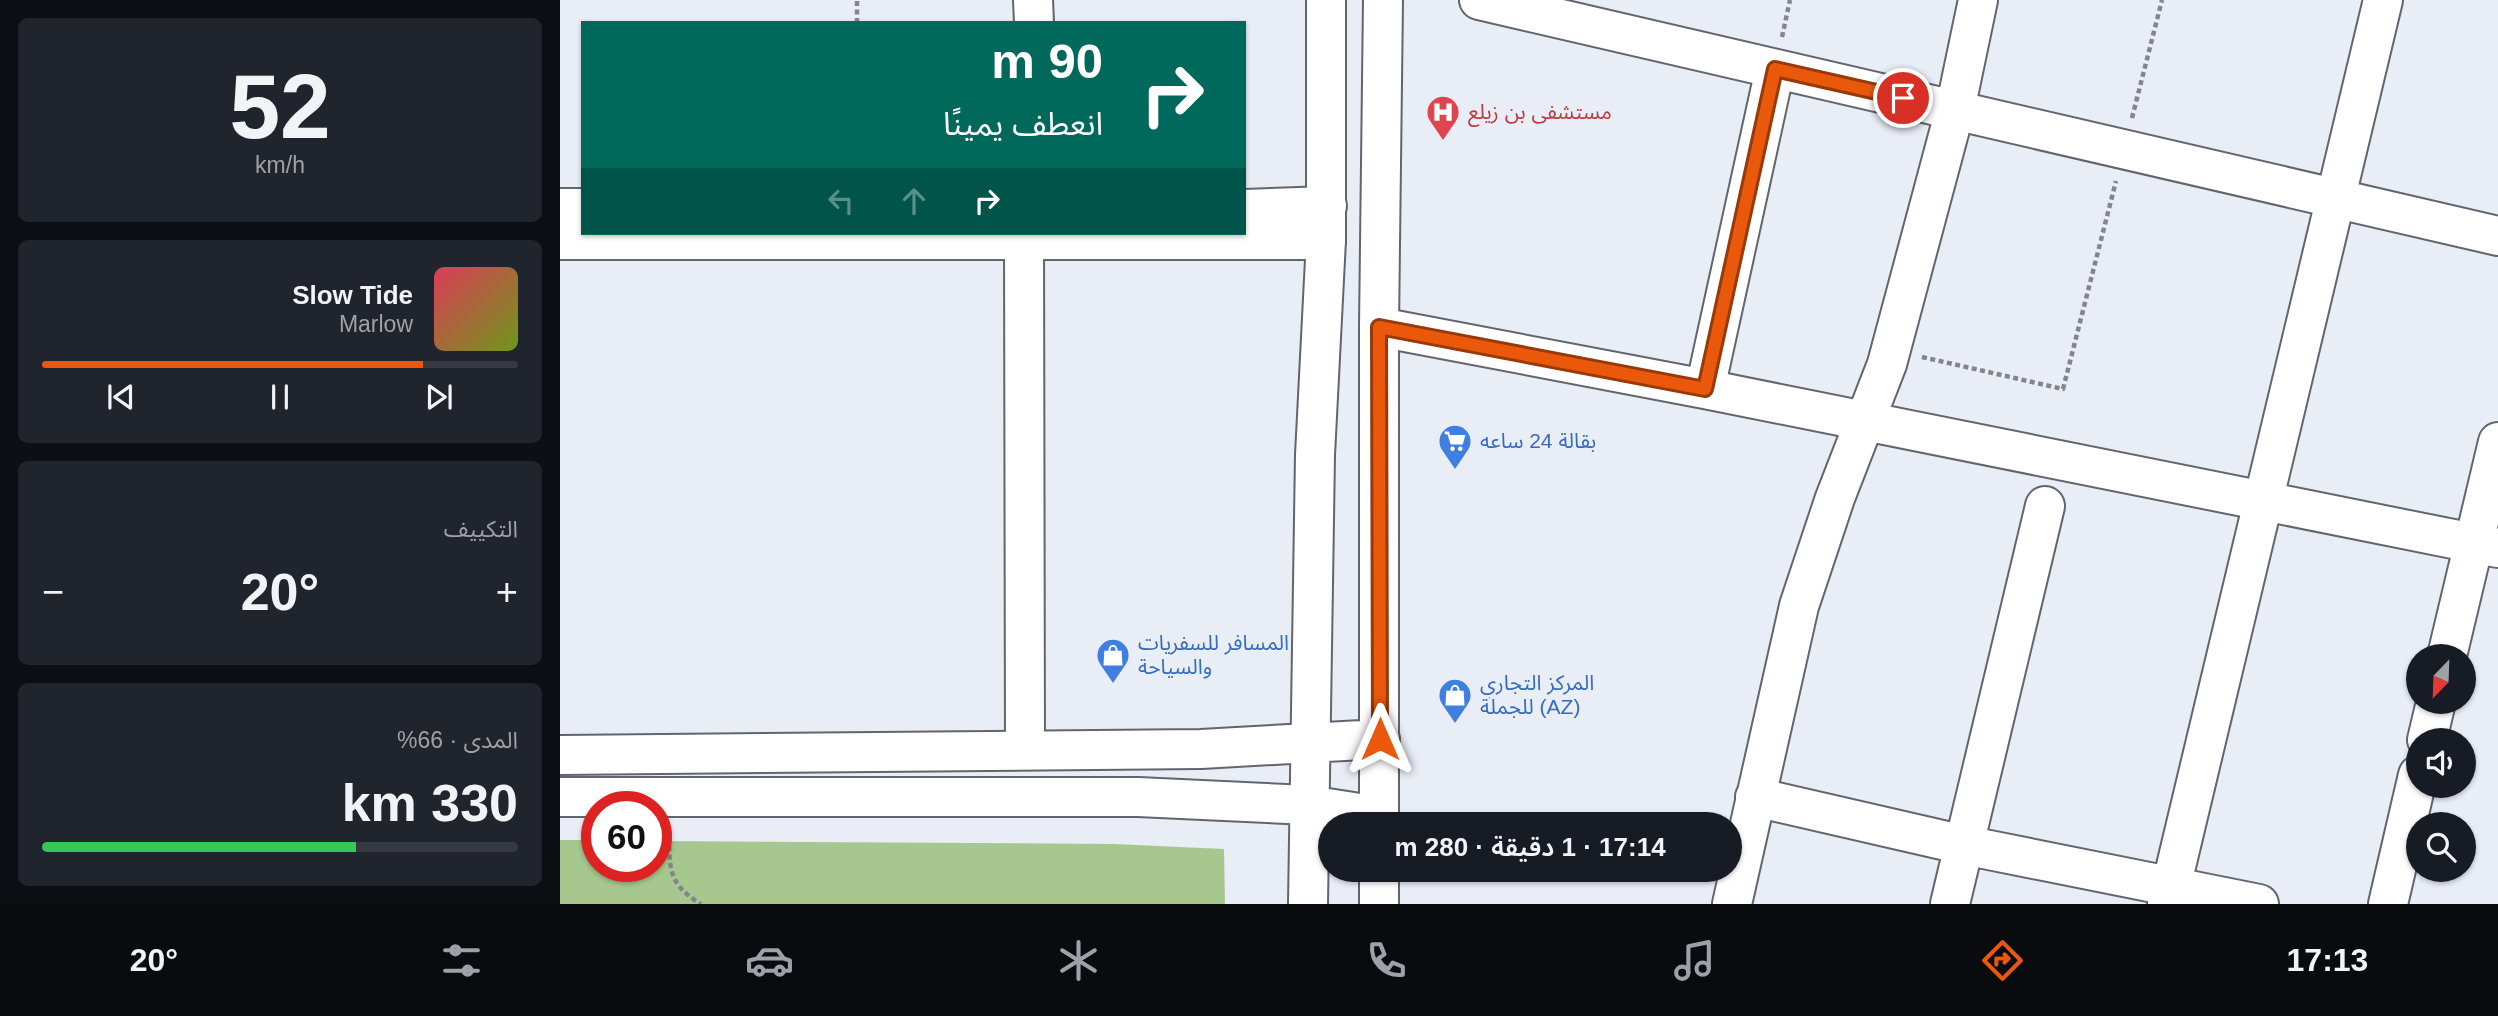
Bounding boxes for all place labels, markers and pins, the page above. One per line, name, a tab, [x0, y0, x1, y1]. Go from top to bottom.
pin	[1873, 68, 1933, 128]
hospital icon: مستشفى بن زيلع	[1424, 93, 1462, 142]
place label: مستشفى بن زيلع	[1468, 100, 1612, 127]
supermarket icon: بقالة 24 ساعه	[1436, 422, 1474, 471]
place label: بقالة 24 ساعه	[1480, 429, 1596, 452]
place label: المسافر للسفريات والسياحة	[1138, 631, 1289, 679]
shop icon: المسافر للسفريات والسياحة	[1094, 636, 1132, 685]
place label: المركز التجاري للجملة (AZ)	[1480, 671, 1594, 718]
shop icon: المركز التجاري للجملة (AZ)	[1436, 676, 1474, 725]

